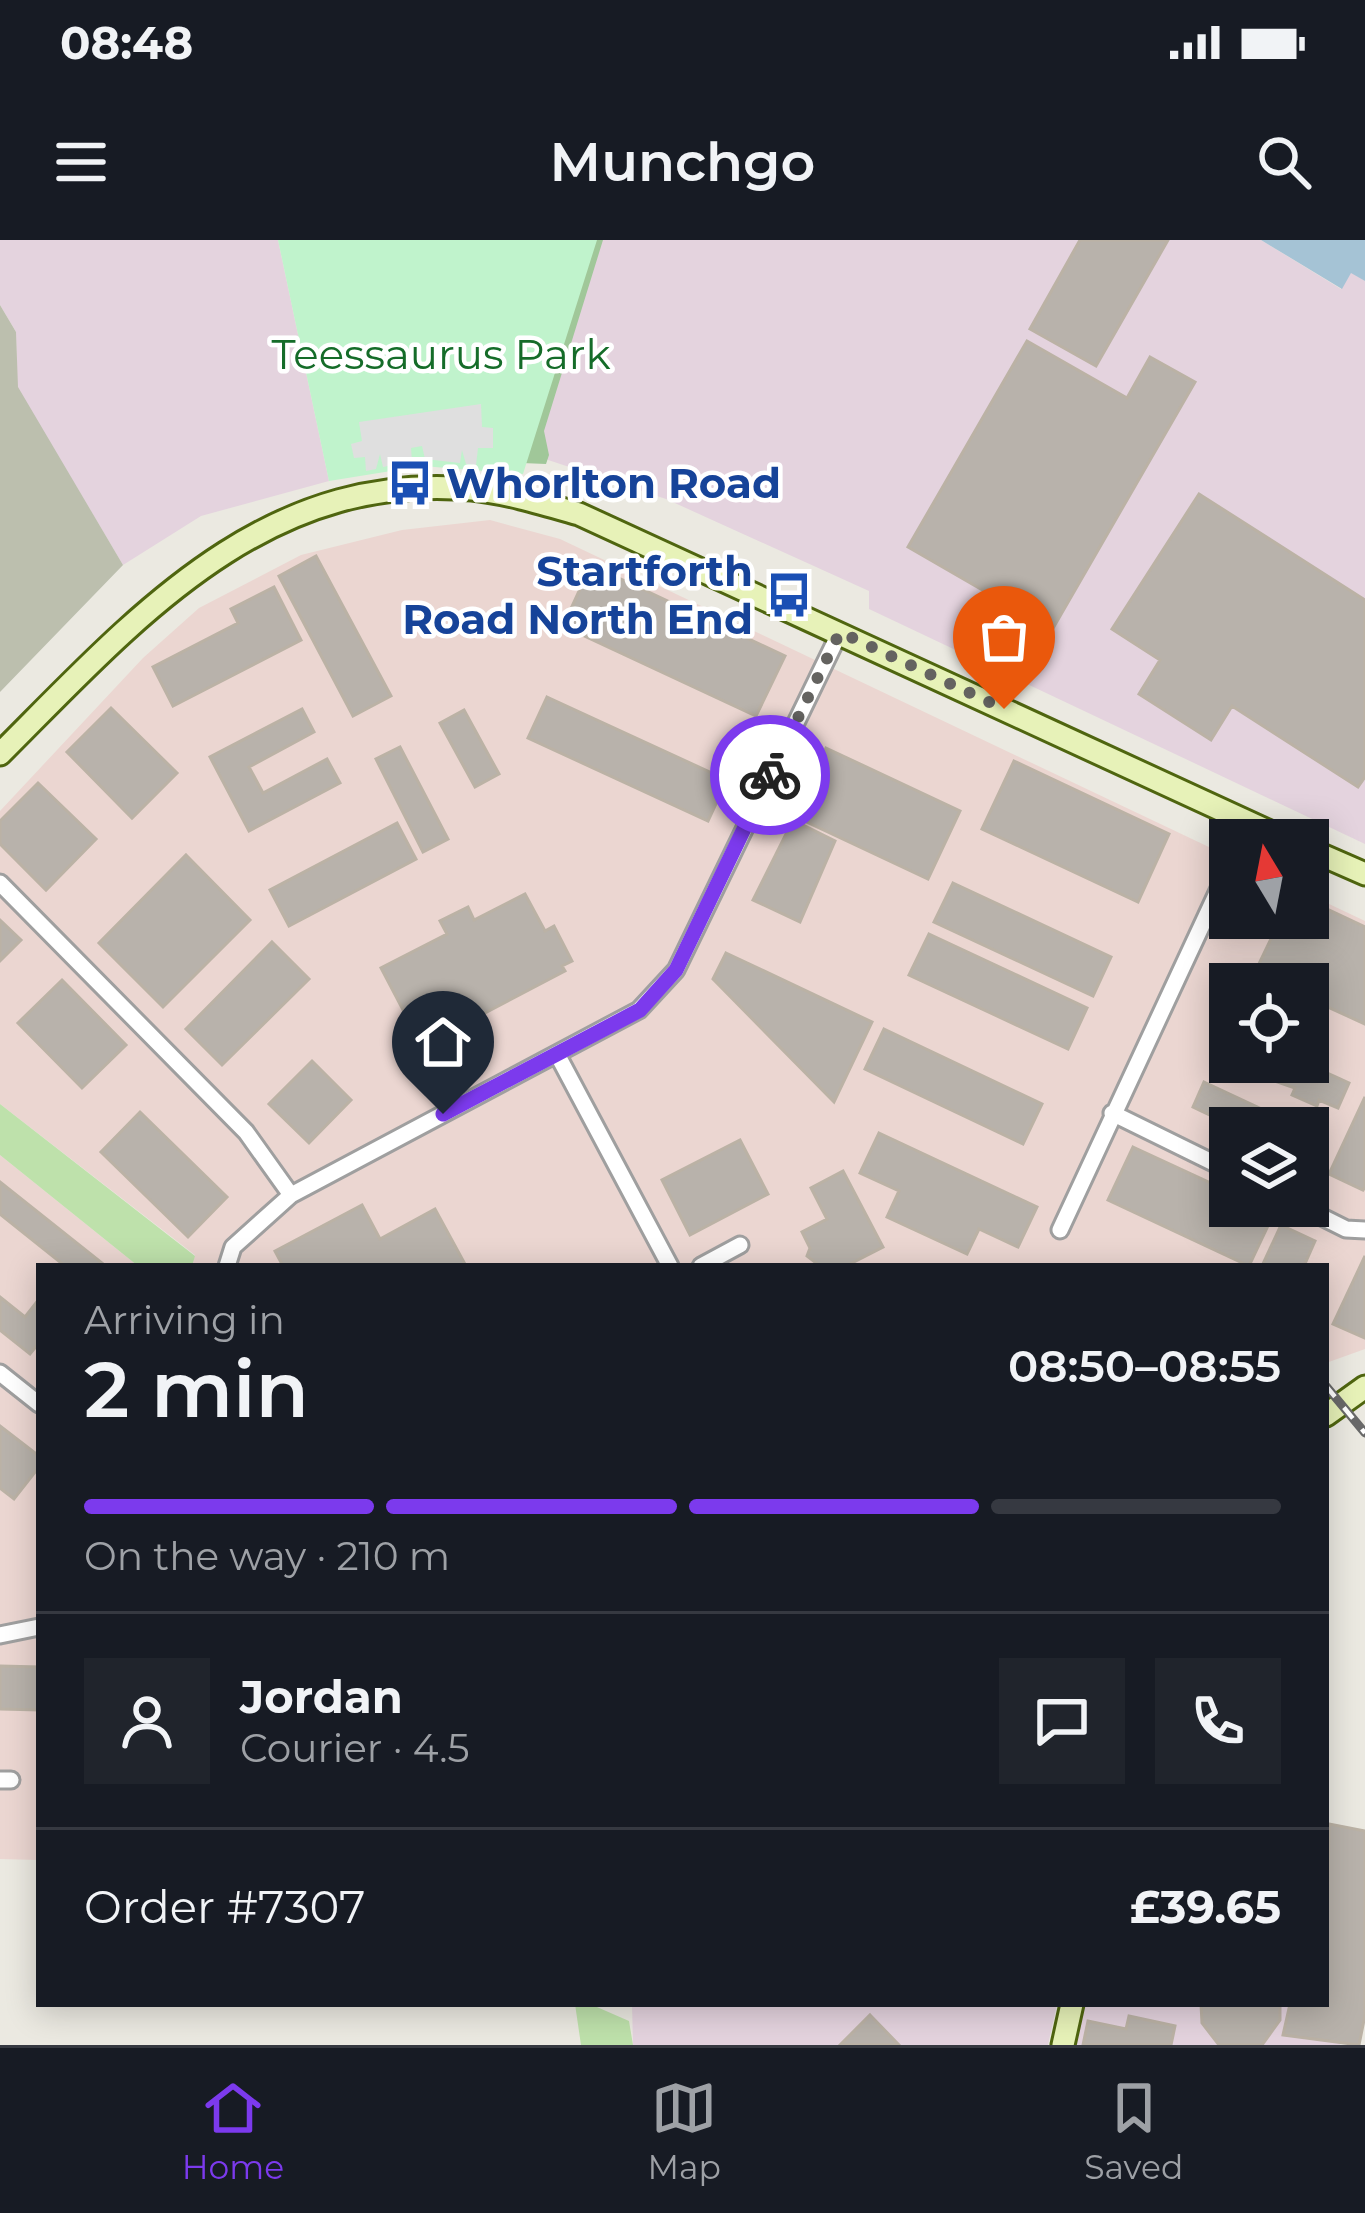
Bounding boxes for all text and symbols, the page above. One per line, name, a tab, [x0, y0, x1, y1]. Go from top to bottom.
text: 08:48	[60, 15, 193, 70]
icon: menu	[48, 129, 114, 195]
text: Munchgo	[550, 129, 815, 195]
icon: search	[1251, 129, 1317, 195]
park label: Teessaurus Park	[271, 328, 611, 380]
place label: Whorlton Road	[446, 457, 781, 509]
bus stop icon: Whorlton Road	[385, 458, 435, 508]
place label: Startforth Road North End	[402, 545, 753, 645]
bus stop icon: Startforth Road North End	[764, 570, 814, 620]
pin	[953, 586, 1055, 709]
icon: bag	[971, 604, 1037, 670]
courier	[710, 715, 830, 835]
icon: bike	[737, 742, 803, 808]
north arrow	[1209, 819, 1329, 939]
map controls	[1209, 819, 1329, 1227]
button: locate	[1209, 963, 1329, 1083]
pin	[392, 991, 494, 1114]
icon: home	[410, 1009, 476, 1075]
button: layers	[1209, 1107, 1329, 1227]
text: Arriving in	[84, 1296, 285, 1344]
text: 08:50–08:55	[1008, 1338, 1281, 1393]
text: 2 min	[84, 1341, 309, 1437]
text: On the way · 210 m	[84, 1532, 450, 1580]
button: person	[84, 1658, 210, 1784]
button: chat	[999, 1658, 1125, 1784]
button: phone	[1155, 1658, 1281, 1784]
text: Jordan	[240, 1669, 403, 1724]
text: Courier · 4.5	[240, 1724, 470, 1772]
text: Order #7307	[84, 1879, 366, 1934]
text: £39.65	[1130, 1879, 1281, 1934]
tab: Home	[182, 2075, 284, 2187]
tab: Map	[647, 2075, 721, 2187]
tab: Saved	[1084, 2075, 1183, 2187]

